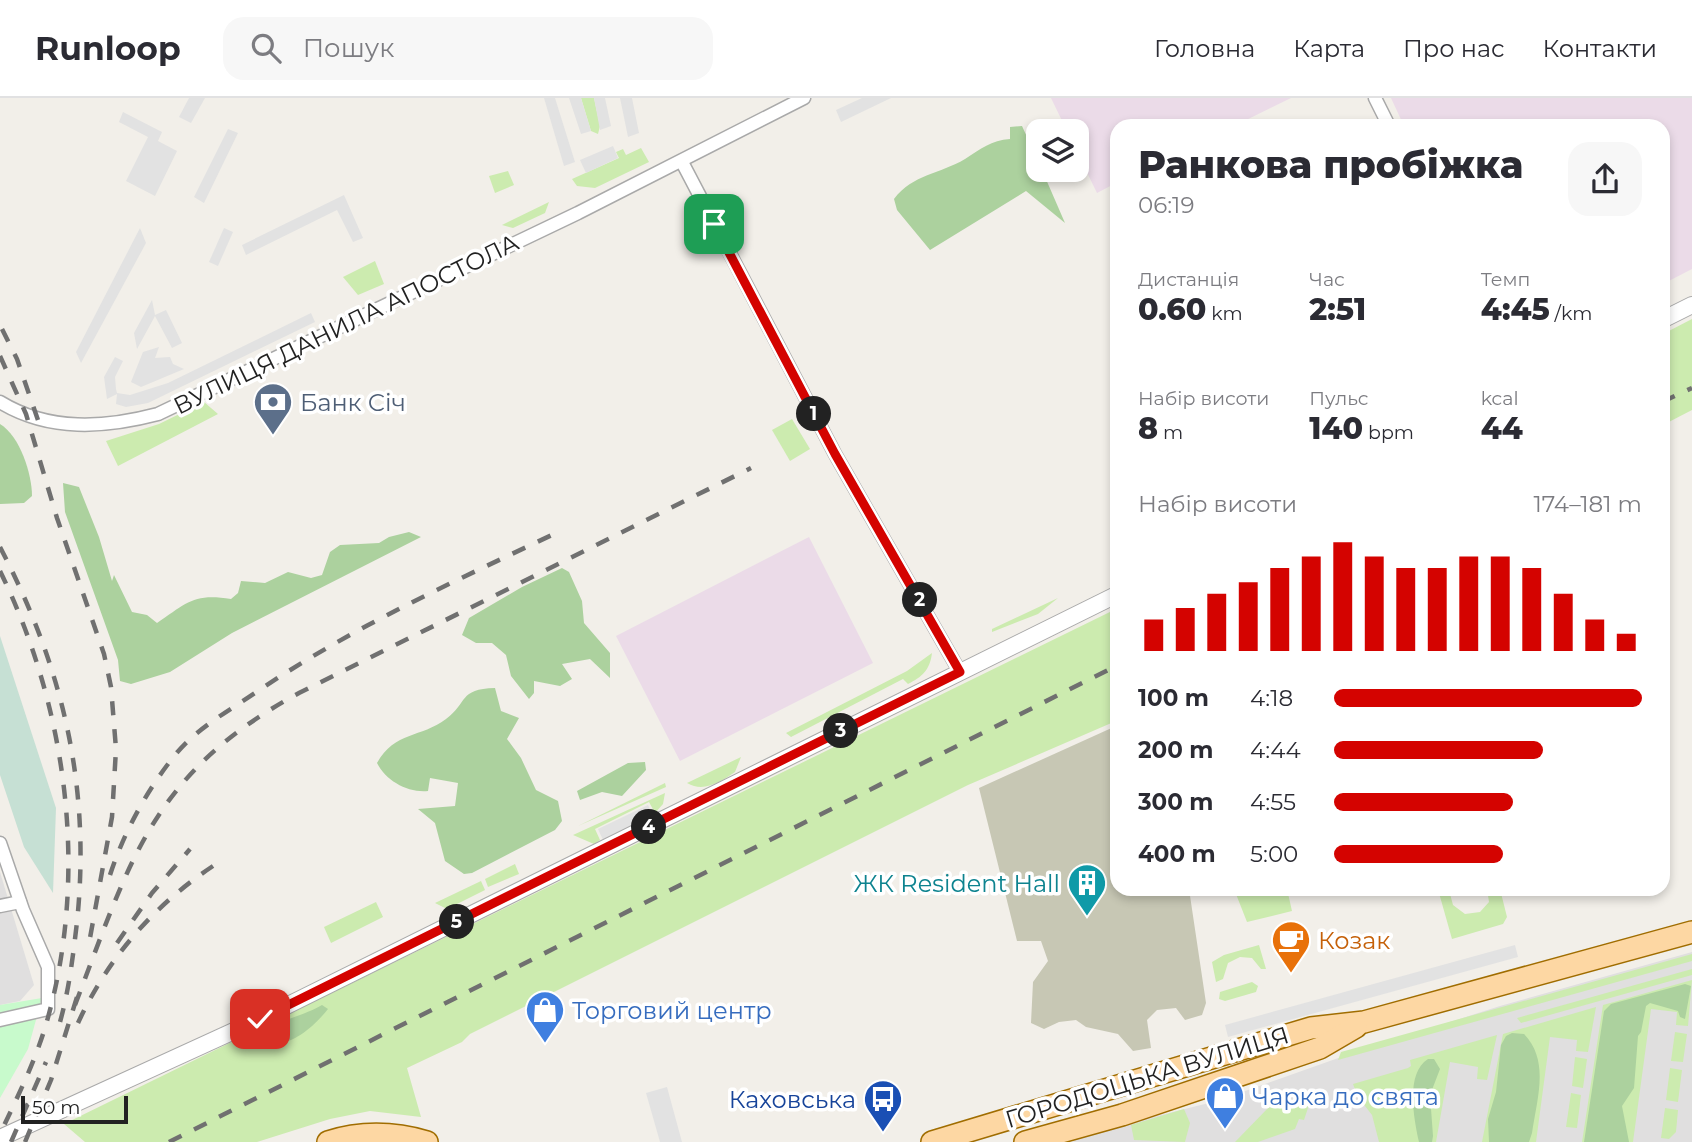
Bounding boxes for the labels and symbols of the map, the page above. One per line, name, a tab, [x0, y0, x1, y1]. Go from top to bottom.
pin	[684, 194, 744, 254]
street label: ВУЛИЦЯ ДАНИЛА АПОСТОЛА	[169, 228, 523, 420]
bank icon: Банк Січ	[252, 381, 294, 436]
place label: Банк Січ	[300, 388, 406, 417]
pin: 1	[796, 396, 832, 432]
pin: 2	[902, 582, 937, 618]
pin: 3	[824, 714, 858, 748]
pin: 4	[632, 810, 666, 844]
building icon: ЖК Resident Hall	[1066, 862, 1108, 917]
place label: ЖК Resident Hall	[853, 869, 1060, 898]
pin: 5	[440, 904, 475, 940]
cafe icon: Козак	[1270, 919, 1312, 974]
place label: Козак	[1318, 926, 1390, 955]
pin	[230, 989, 290, 1049]
shop icon: Торговий центр	[524, 989, 566, 1044]
place label: Торговий центр	[572, 996, 772, 1025]
street label: ГОРОДОЦЬКА ВУЛИЦЯ	[1002, 1020, 1292, 1134]
shop icon: Чарка до свята	[1204, 1075, 1246, 1130]
bus stop icon: Каховська	[862, 1078, 904, 1133]
place label: Чарка до свята	[1252, 1082, 1439, 1111]
place label: Каховська	[729, 1085, 856, 1114]
scale bar	[21, 1093, 128, 1125]

